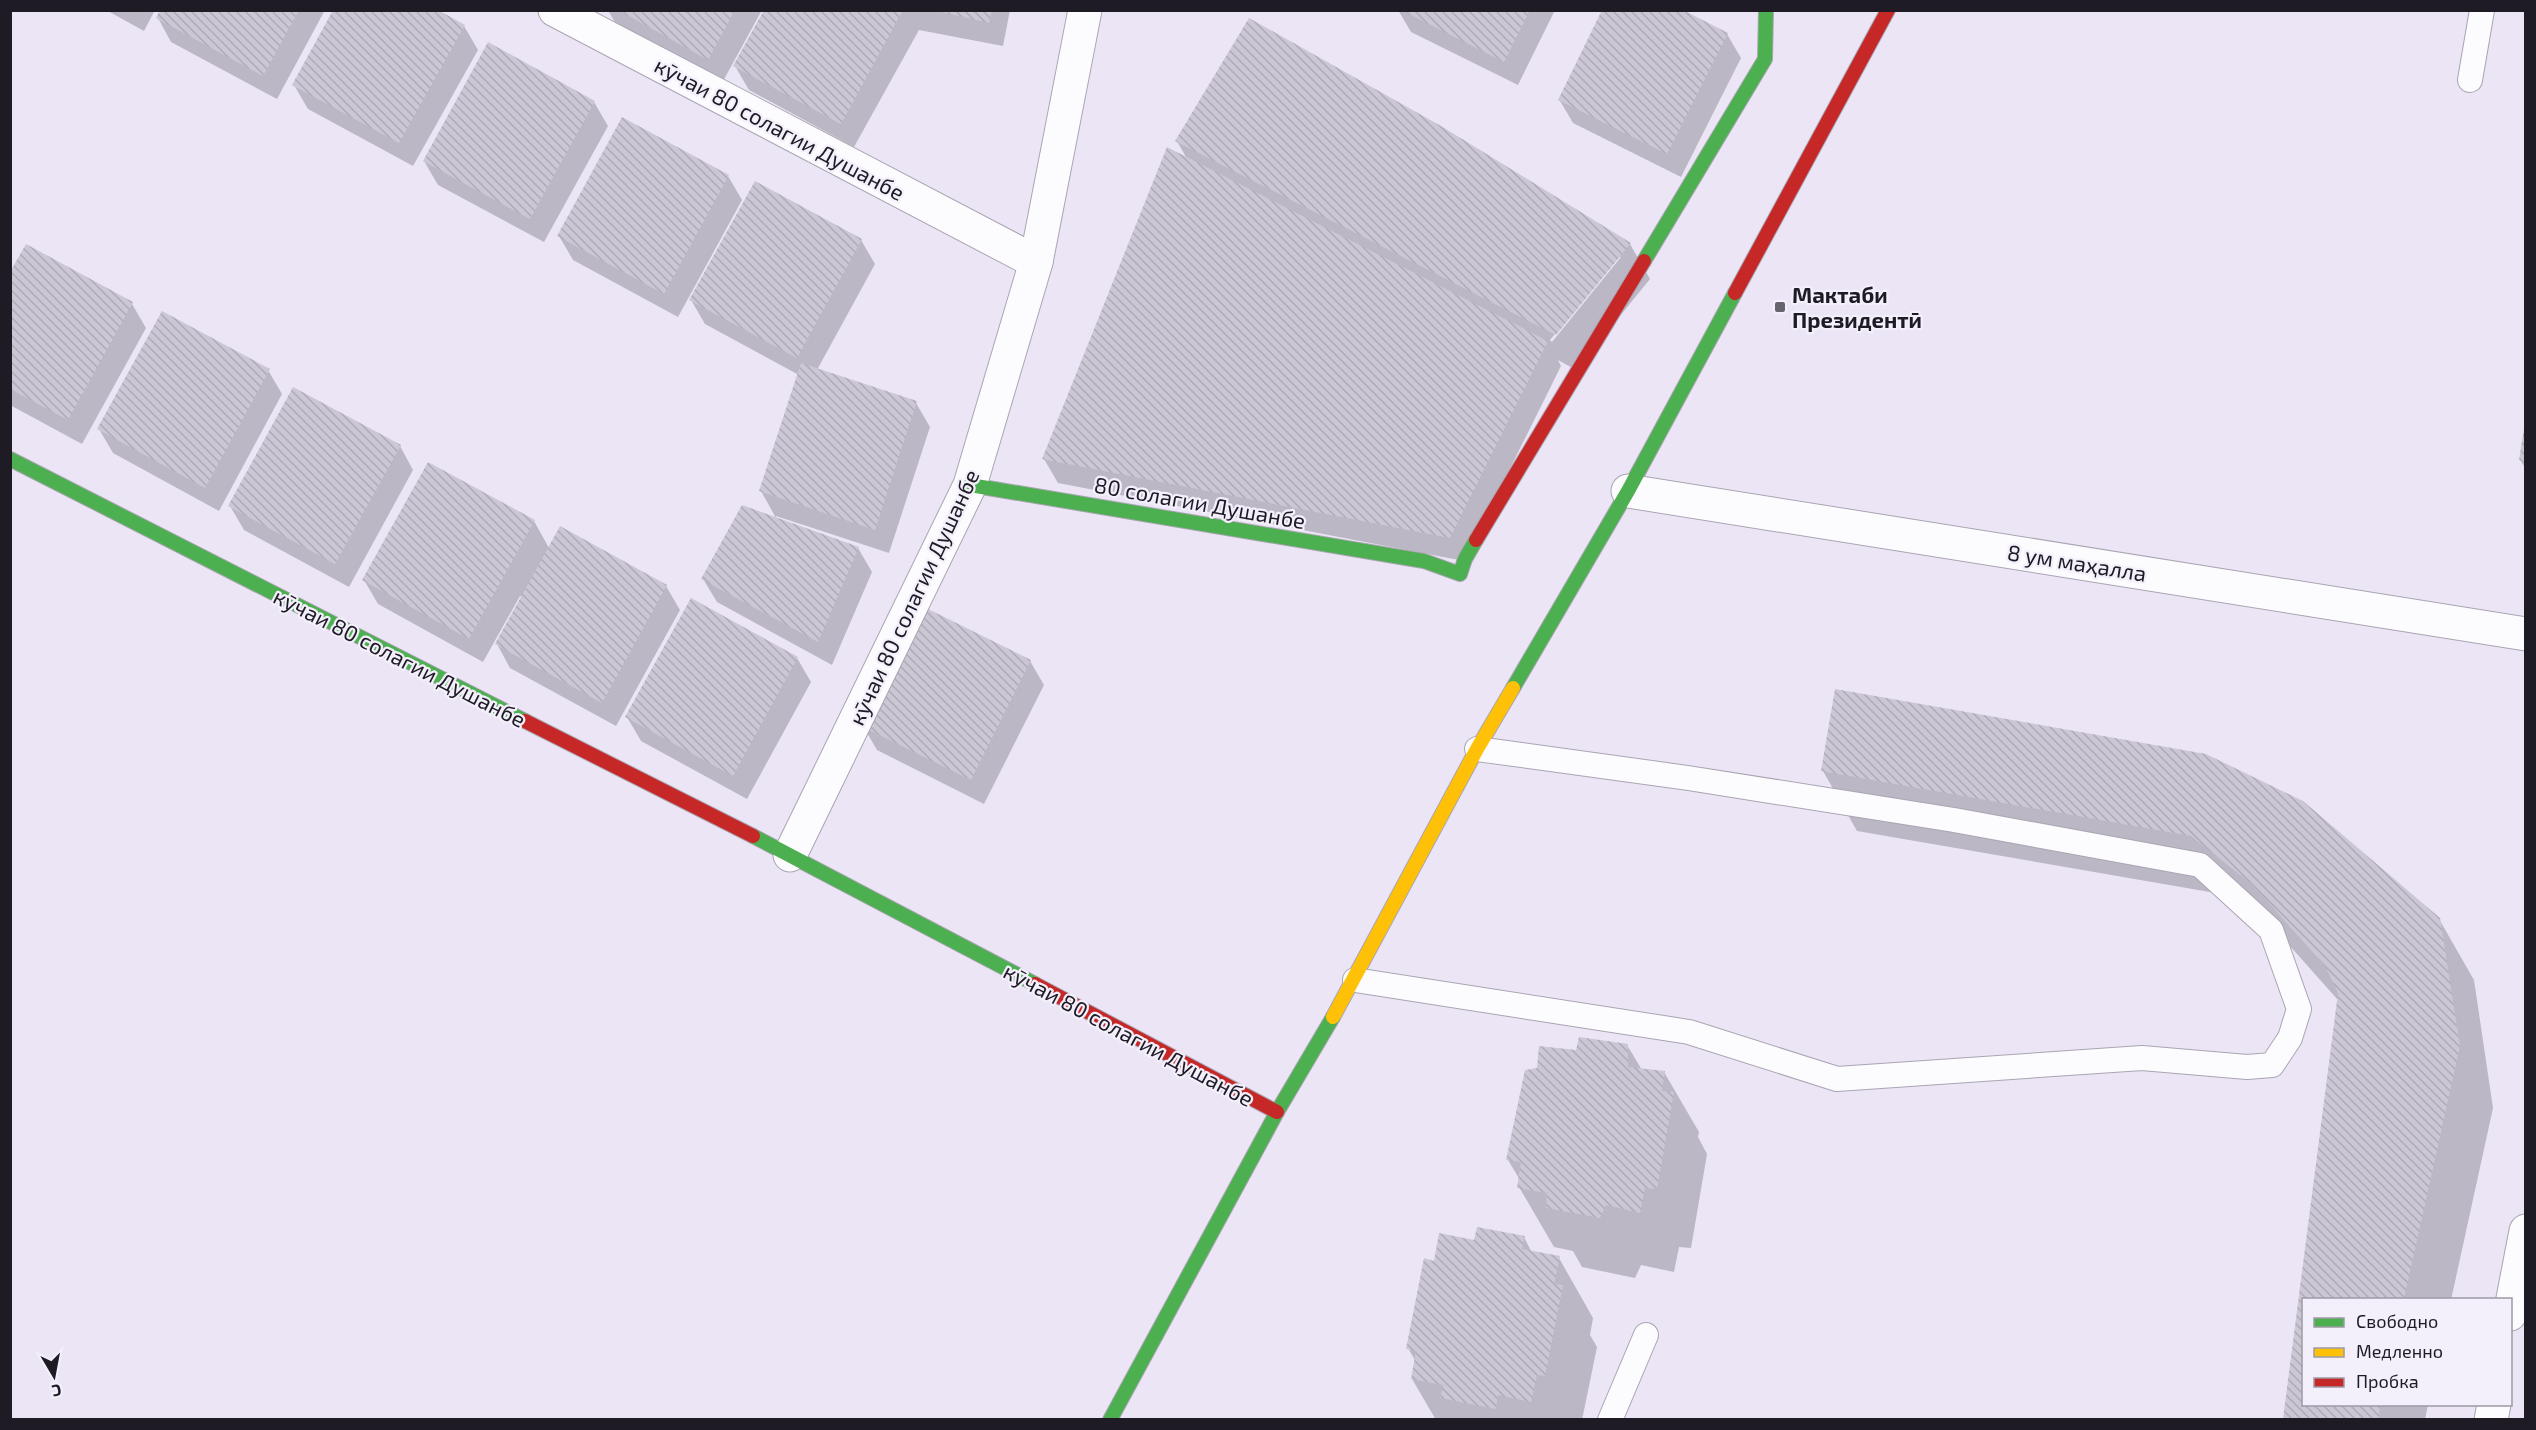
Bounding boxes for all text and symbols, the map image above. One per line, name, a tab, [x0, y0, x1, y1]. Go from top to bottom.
street label: кӯчаи 80 солагии Душанбе	[650, 51, 909, 206]
place label: Мактаби Президентӣ	[1792, 281, 1922, 332]
marker: Мактаби Президентӣ	[1773, 300, 1787, 314]
street label: кӯчаи 80 солагии Душанбе	[842, 465, 985, 729]
street label: 80 солагии Душанбе	[1092, 471, 1308, 534]
street label: 8 ум маҳалла	[2005, 538, 2148, 587]
street label: кӯчаи 80 солагии Душанбе	[269, 582, 530, 733]
street label: кӯчаи 80 солагии Душанбе	[999, 957, 1258, 1112]
legend	[2302, 1298, 2512, 1406]
text: Свободно	[2356, 1310, 2438, 1332]
text: Медленно	[2356, 1340, 2443, 1362]
north arrow	[24, 1346, 84, 1406]
text: Пробка	[2356, 1370, 2419, 1392]
text: С	[50, 1381, 63, 1401]

